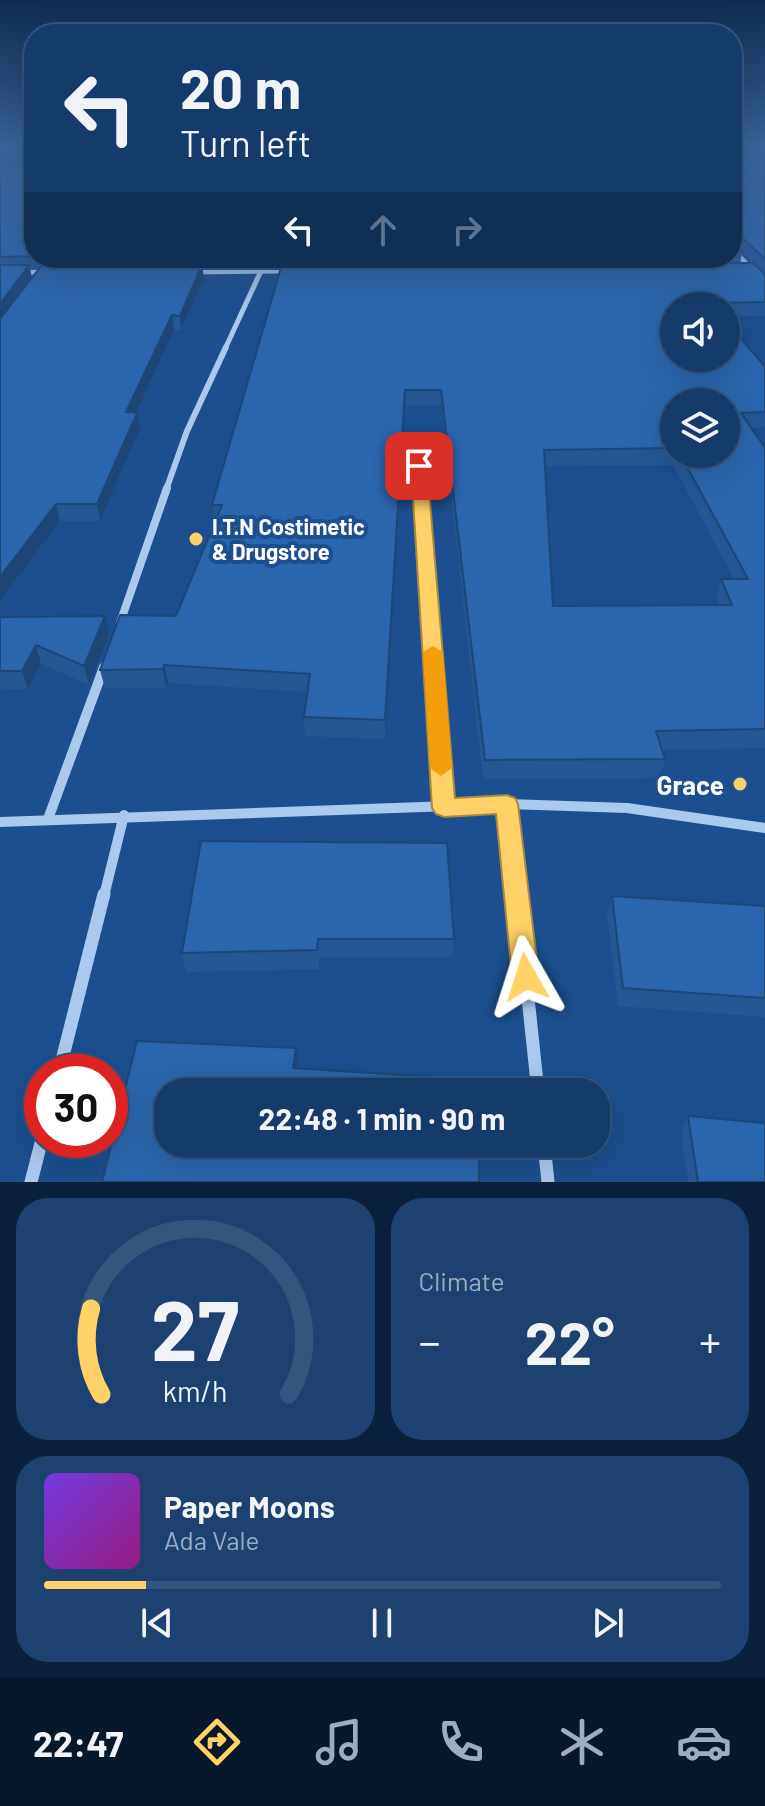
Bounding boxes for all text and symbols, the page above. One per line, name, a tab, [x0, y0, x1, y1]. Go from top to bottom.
text: 20 m	[180, 53, 301, 120]
icon: left	[48, 56, 152, 160]
text: Turn left	[180, 121, 311, 164]
icon: left	[277, 208, 321, 252]
icon: ahead	[361, 208, 405, 252]
icon: right	[445, 208, 489, 252]
map controls	[660, 292, 740, 468]
button: sound	[660, 292, 740, 372]
button: layers	[660, 388, 740, 468]
pin	[385, 432, 453, 500]
icon: arrive	[397, 444, 441, 488]
place label: I.T.N Costimetic & Drugstore	[212, 513, 365, 564]
marker: I.T.N Costimetic & Drugstore	[187, 530, 205, 548]
place label: Grace	[657, 769, 724, 800]
marker: Grace	[731, 775, 749, 793]
position arrow	[484, 935, 568, 1019]
speed limit sign: 30	[24, 1054, 128, 1158]
text: 22:48 · 1 min · 90 m	[259, 1100, 505, 1136]
text: Climate	[419, 1265, 505, 1296]
text: 27	[151, 1278, 239, 1378]
text: 22°	[525, 1305, 615, 1377]
text: −	[419, 1314, 441, 1367]
text: +	[699, 1314, 721, 1367]
text: km/h	[163, 1373, 228, 1408]
text: Paper Moons	[164, 1488, 335, 1524]
text: Ada Vale	[164, 1524, 259, 1555]
icon: previous	[135, 1601, 179, 1645]
icon: pause	[360, 1601, 404, 1645]
icon: next	[586, 1601, 630, 1645]
icon: directions	[189, 1714, 245, 1770]
icon: music	[311, 1714, 367, 1770]
icon: phone	[433, 1714, 489, 1770]
icon: climate	[554, 1714, 610, 1770]
icon: car	[676, 1714, 732, 1770]
text: 22:47	[33, 1721, 123, 1764]

